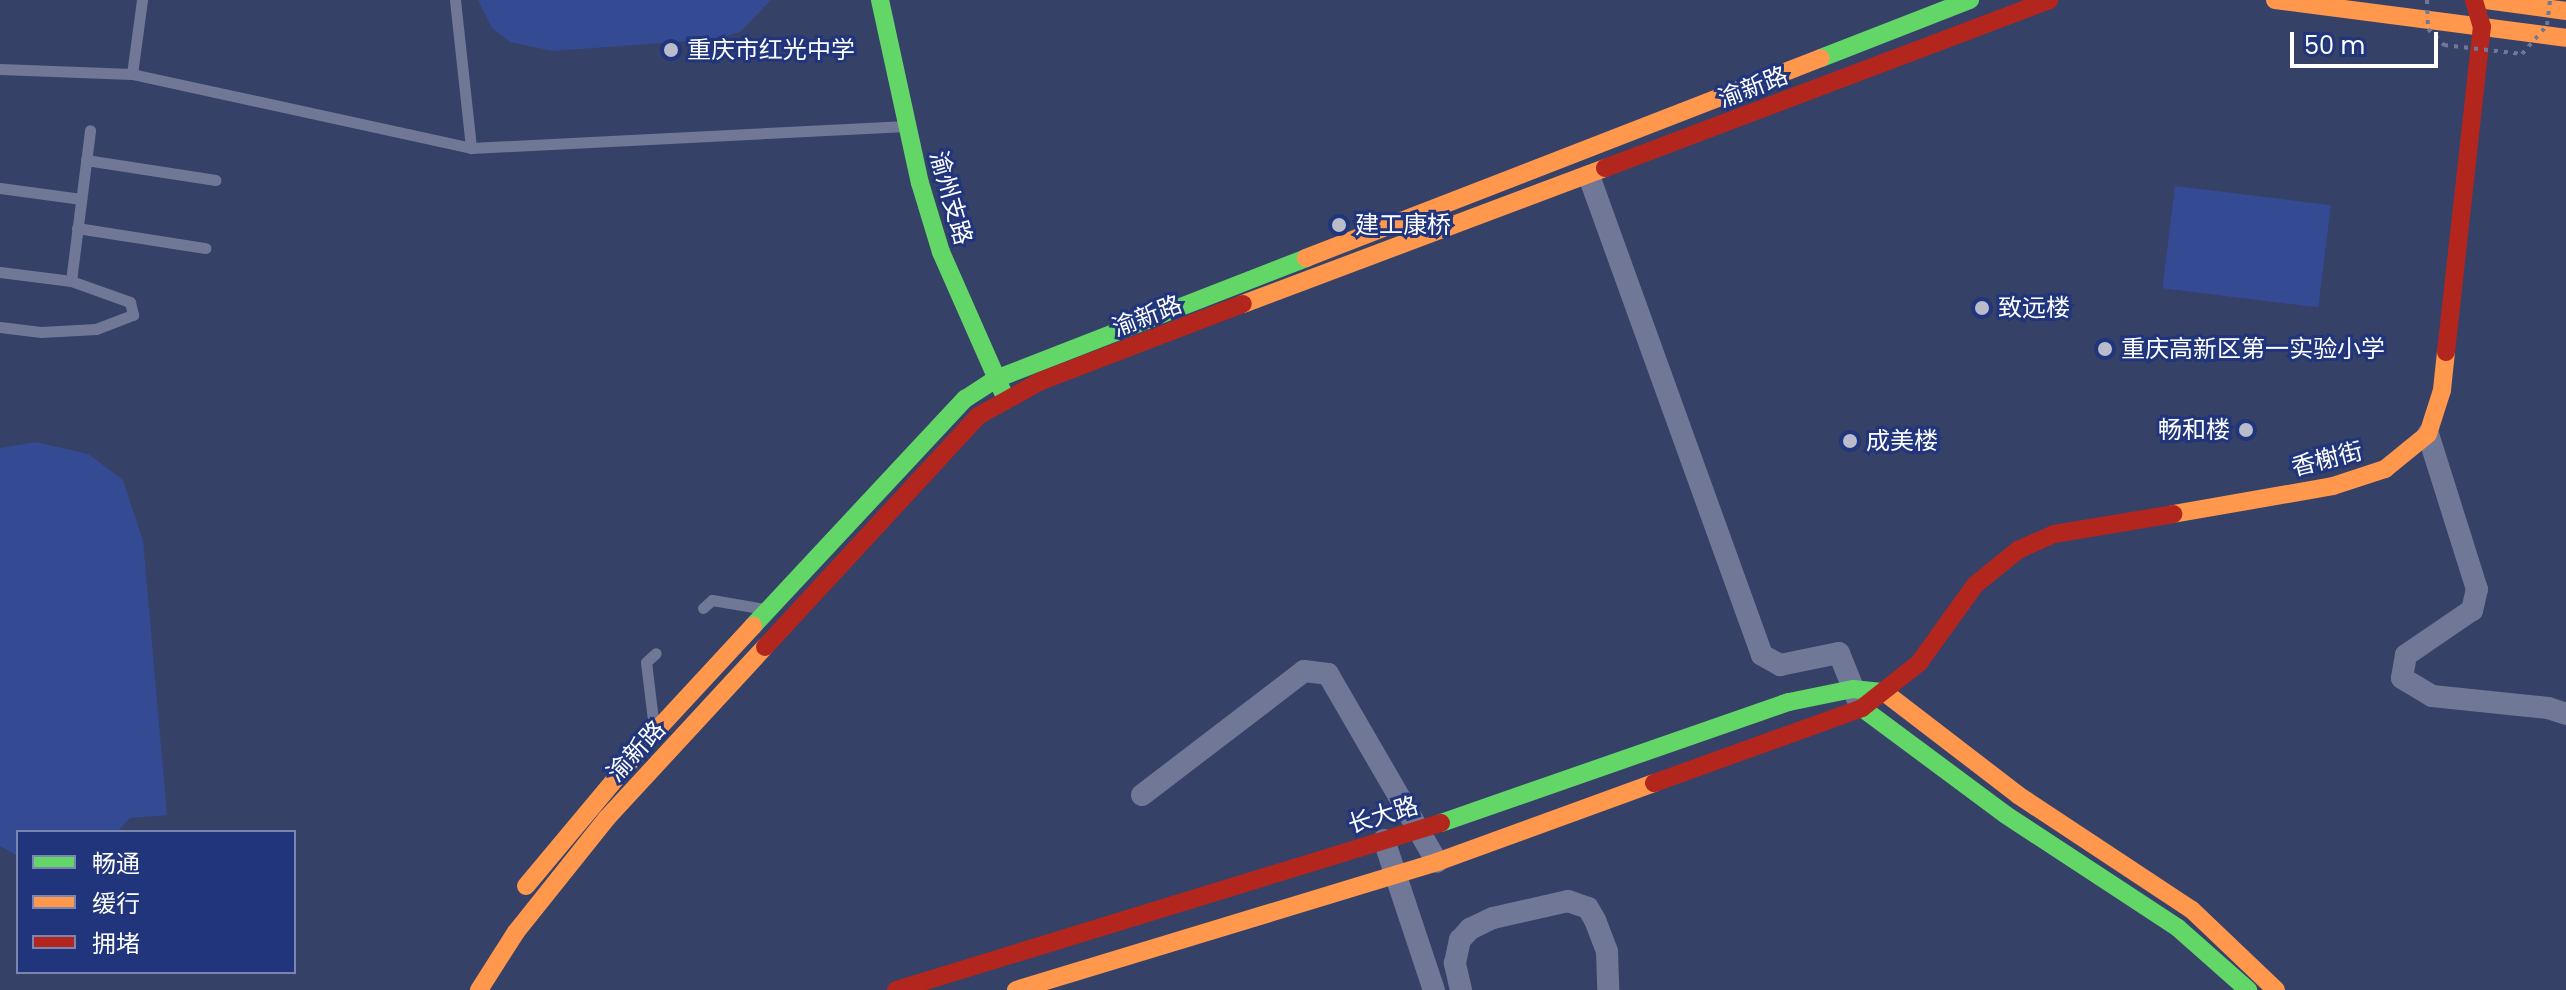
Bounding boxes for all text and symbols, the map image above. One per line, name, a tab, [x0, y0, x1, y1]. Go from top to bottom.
scale bar	[2294, 16, 2442, 66]
text: 50 m	[2304, 29, 2365, 62]
place label: 重庆市红光中学	[687, 36, 855, 64]
marker: 重庆市红光中学	[662, 41, 680, 59]
street label: 渝新路	[1714, 61, 1792, 113]
street label: 渝州支路	[924, 148, 978, 248]
place label: 建工康桥	[1355, 211, 1451, 239]
marker: 建工康桥	[1330, 216, 1348, 234]
street label: 渝新路	[1108, 290, 1186, 342]
place label: 致远楼	[1998, 294, 2070, 322]
marker: 致远楼	[1973, 299, 1991, 317]
place label: 重庆高新区第一实验小学	[2121, 335, 2385, 363]
marker: 重庆高新区第一实验小学	[2096, 340, 2114, 358]
place label: 畅和楼	[2158, 416, 2230, 444]
marker: 畅和楼	[2237, 421, 2255, 439]
place label: 成美楼	[1866, 427, 1938, 455]
marker: 成美楼	[1841, 432, 1859, 450]
street label: 香榭街	[2289, 436, 2365, 482]
street label: 渝新路	[601, 715, 671, 787]
street label: 长大路	[1344, 791, 1422, 839]
legend	[16, 830, 296, 974]
text: 畅通	[92, 847, 140, 880]
text: 缓行	[92, 887, 140, 920]
text: 拥堵	[92, 927, 140, 960]

